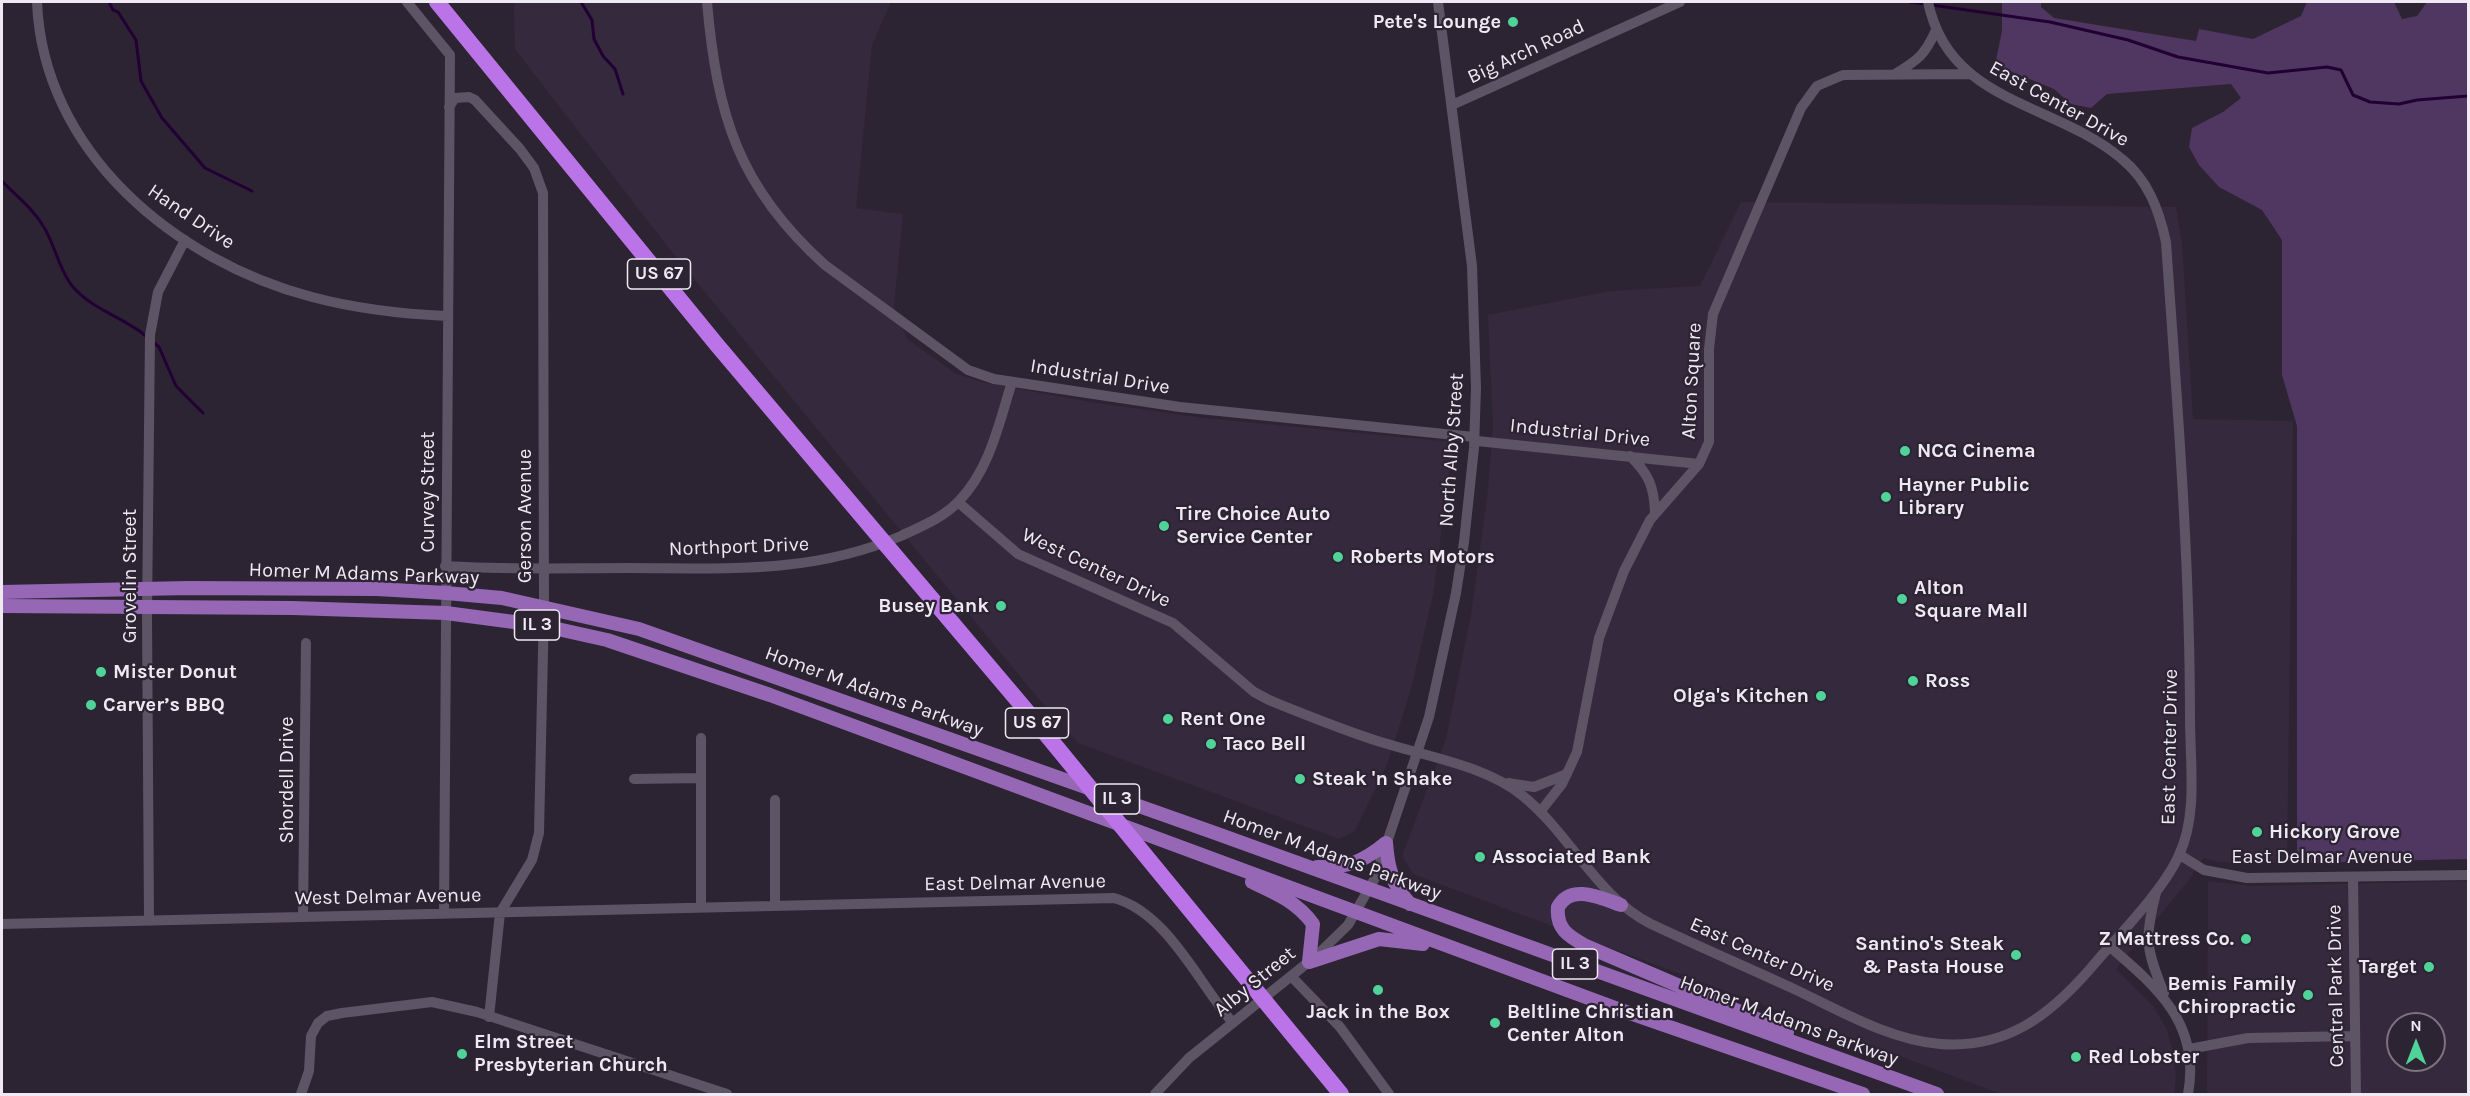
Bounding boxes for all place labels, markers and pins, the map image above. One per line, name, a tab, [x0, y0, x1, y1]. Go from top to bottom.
place label: Pete's Lounge	[1373, 10, 1501, 34]
marker: Pete's Lounge	[1506, 15, 1520, 29]
place label: NCG Cinema	[1917, 439, 2036, 463]
marker: NCG Cinema	[1898, 444, 1912, 458]
place label: Hayner Public Library	[1898, 473, 2030, 520]
marker: Hayner Public Library	[1879, 490, 1893, 504]
place label: Tire Choice Auto Service Center	[1176, 502, 1330, 549]
marker: Tire Choice Auto Service Center	[1157, 519, 1171, 533]
place label: Roberts Motors	[1350, 545, 1495, 569]
marker: Roberts Motors	[1331, 550, 1345, 564]
place label: Alton Square Mall	[1914, 576, 2028, 623]
marker: Alton Square Mall	[1895, 592, 1909, 606]
place label: Busey Bank	[878, 594, 989, 618]
marker: Busey Bank	[994, 599, 1008, 613]
place label: Mister Donut	[113, 660, 237, 684]
marker: Mister Donut	[94, 665, 108, 679]
place label: Ross	[1925, 669, 1970, 693]
marker: Ross	[1906, 674, 1920, 688]
place label: Olga's Kitchen	[1673, 684, 1809, 708]
marker: Olga's Kitchen	[1814, 689, 1828, 703]
place label: Carver’s BBQ	[103, 693, 225, 717]
marker: Carver’s BBQ	[84, 698, 98, 712]
place label: Rent One	[1180, 707, 1266, 731]
marker: Rent One	[1161, 712, 1175, 726]
place label: Taco Bell	[1223, 732, 1306, 756]
marker: Taco Bell	[1204, 737, 1218, 751]
place label: Steak 'n Shake	[1312, 767, 1452, 791]
marker: Steak 'n Shake	[1293, 772, 1307, 786]
place label: Hickory Grove	[2269, 820, 2400, 844]
marker: Hickory Grove	[2250, 825, 2264, 839]
place label: Associated Bank	[1492, 845, 1651, 869]
marker: Associated Bank	[1473, 850, 1487, 864]
place label: Z Mattress Co.	[2099, 927, 2234, 951]
place label: Santino's Steak & Pasta House	[1855, 932, 2004, 979]
marker: Z Mattress Co.	[2239, 932, 2253, 946]
marker: Santino's Steak & Pasta House	[2009, 948, 2023, 962]
place label: Target	[2359, 955, 2417, 979]
marker: Target	[2422, 960, 2436, 974]
place label: Bemis Family Chiropractic	[2167, 972, 2296, 1019]
marker: Jack in the Box	[1371, 983, 1385, 997]
marker: Bemis Family Chiropractic	[2301, 988, 2315, 1002]
place label: Jack in the Box	[1306, 1000, 1450, 1024]
place label: Beltline Christian Center Alton	[1507, 1000, 1674, 1047]
marker: Beltline Christian Center Alton	[1488, 1016, 1502, 1030]
place label: Elm Street Presbyterian Church	[474, 1030, 668, 1077]
place label: Red Lobster	[2088, 1045, 2199, 1069]
marker: Elm Street Presbyterian Church	[455, 1047, 469, 1061]
marker: Red Lobster	[2069, 1050, 2083, 1064]

